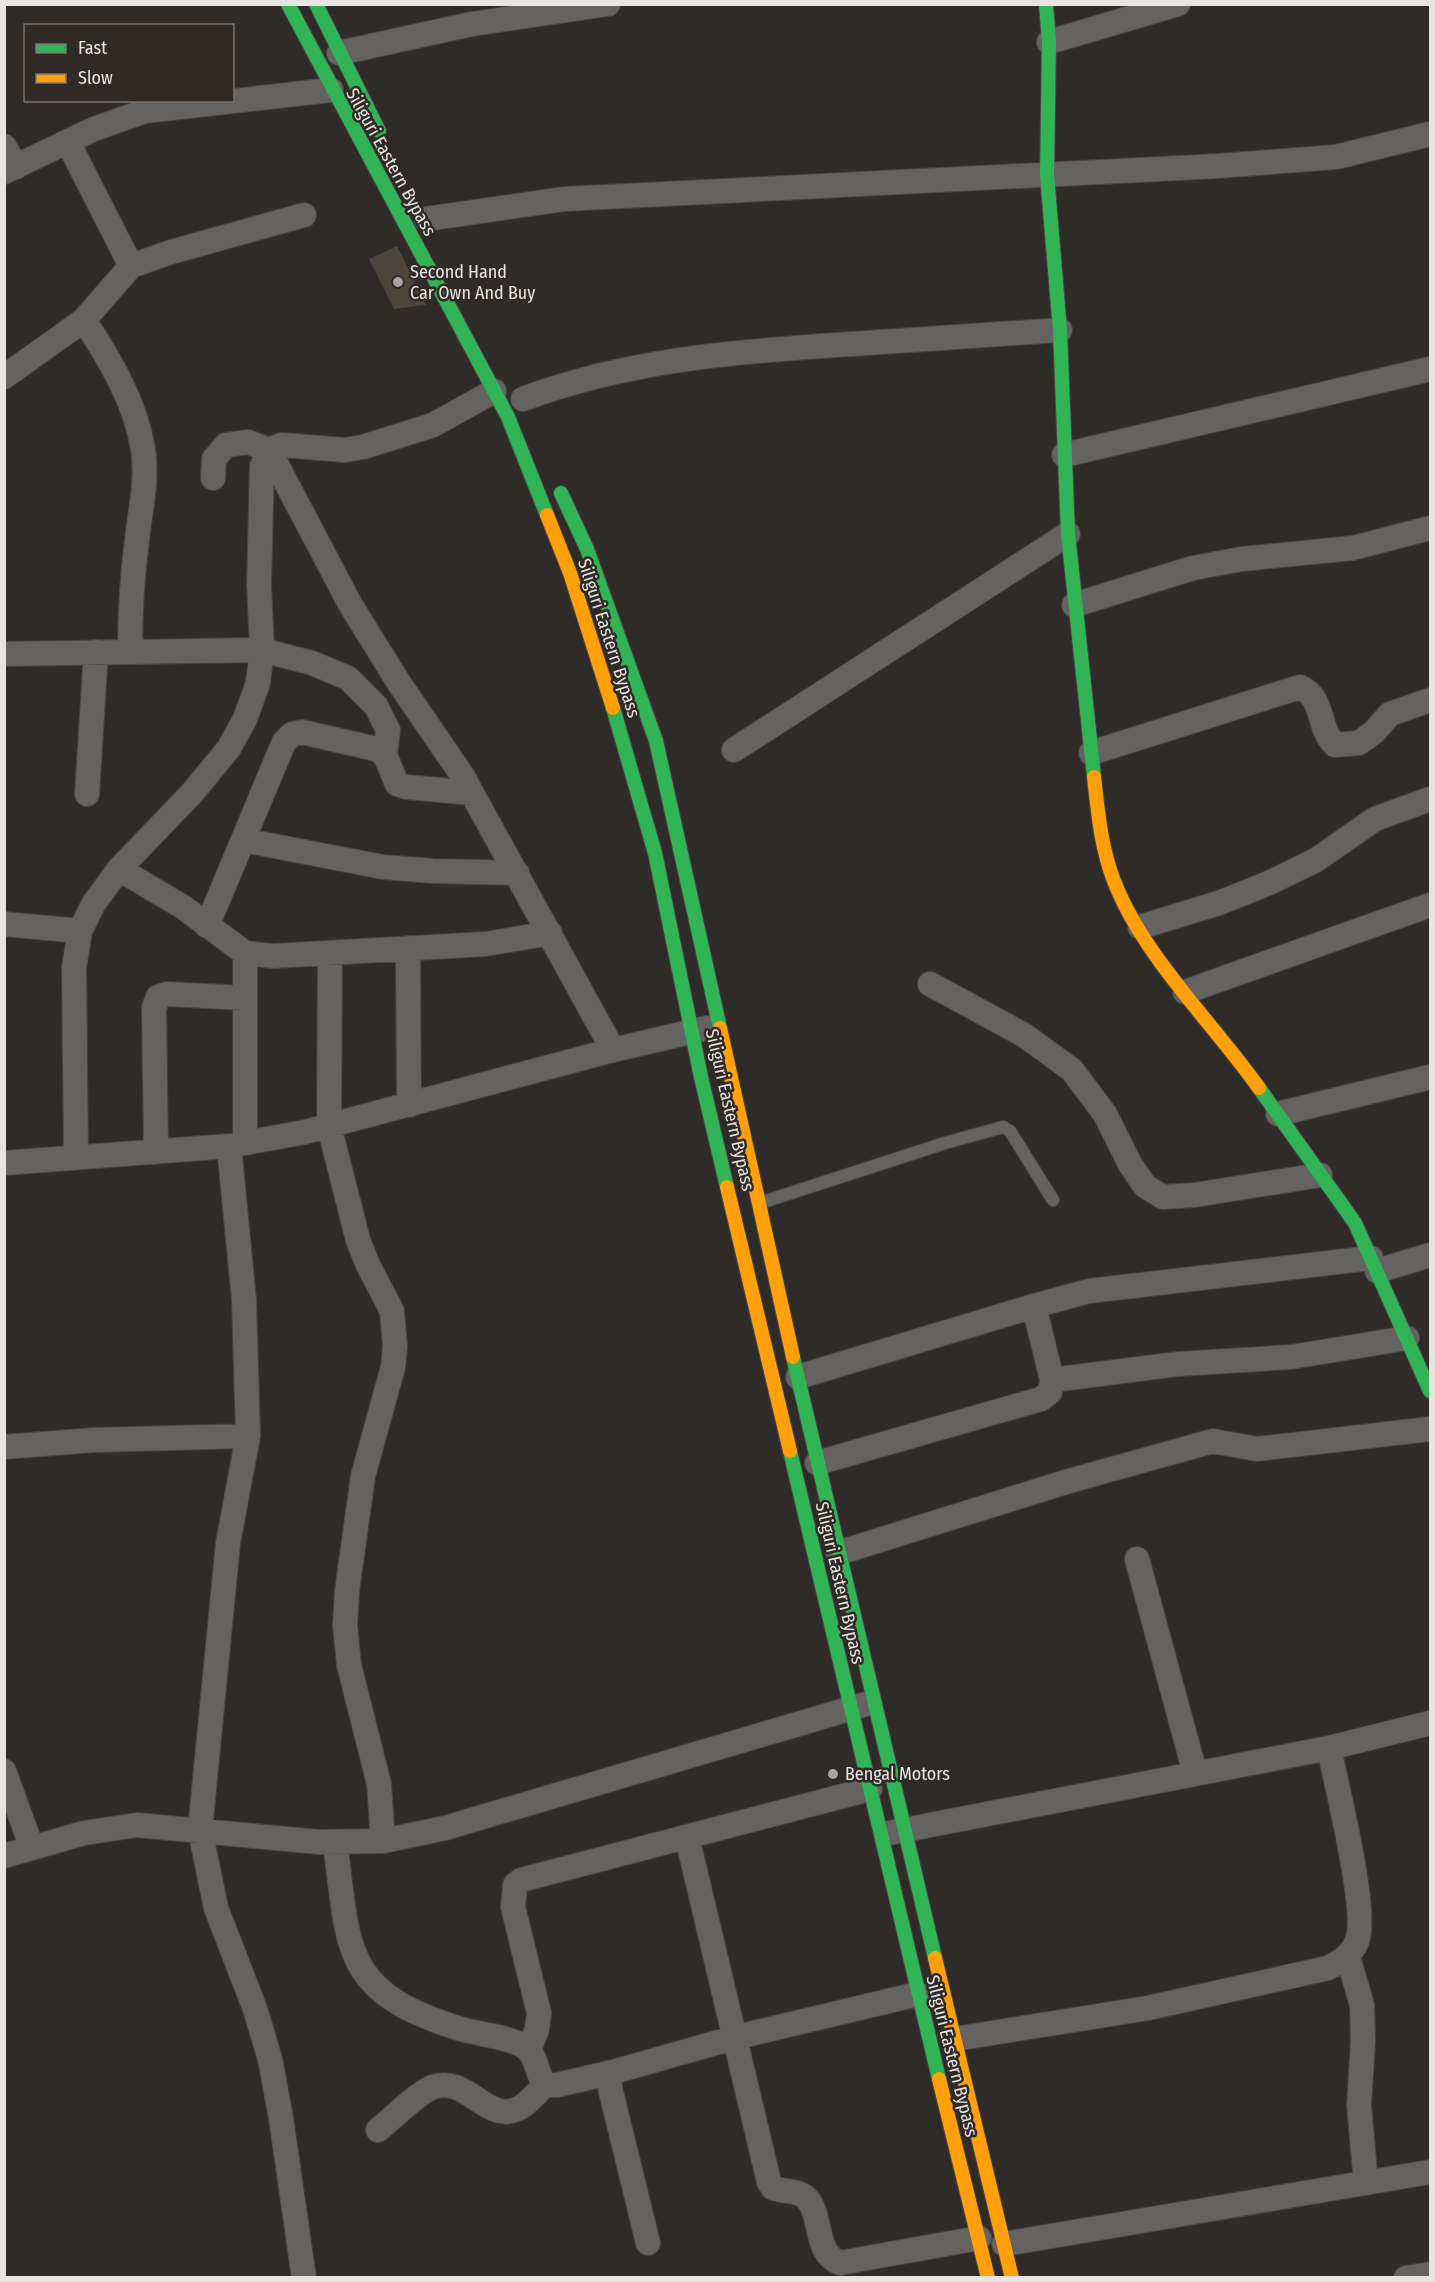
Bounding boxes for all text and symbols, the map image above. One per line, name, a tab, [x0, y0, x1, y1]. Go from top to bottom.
legend	[24, 24, 234, 102]
text: Fast	[78, 37, 107, 59]
text: Slow	[78, 67, 113, 89]
street label: Siliguri Eastern Bypass	[341, 84, 441, 240]
place label: Second Hand Car Own And Buy	[410, 261, 535, 304]
marker: Second Hand Car Own And Buy	[391, 275, 405, 289]
street label: Siliguri Eastern Bypass	[573, 556, 645, 721]
street label: Siliguri Eastern Bypass	[701, 1027, 759, 1194]
street label: Siliguri Eastern Bypass	[811, 1500, 869, 1667]
place label: Bengal Motors	[845, 1763, 950, 1785]
marker: Bengal Motors	[826, 1767, 840, 1781]
street label: Siliguri Eastern Bypass	[921, 1973, 983, 2139]

